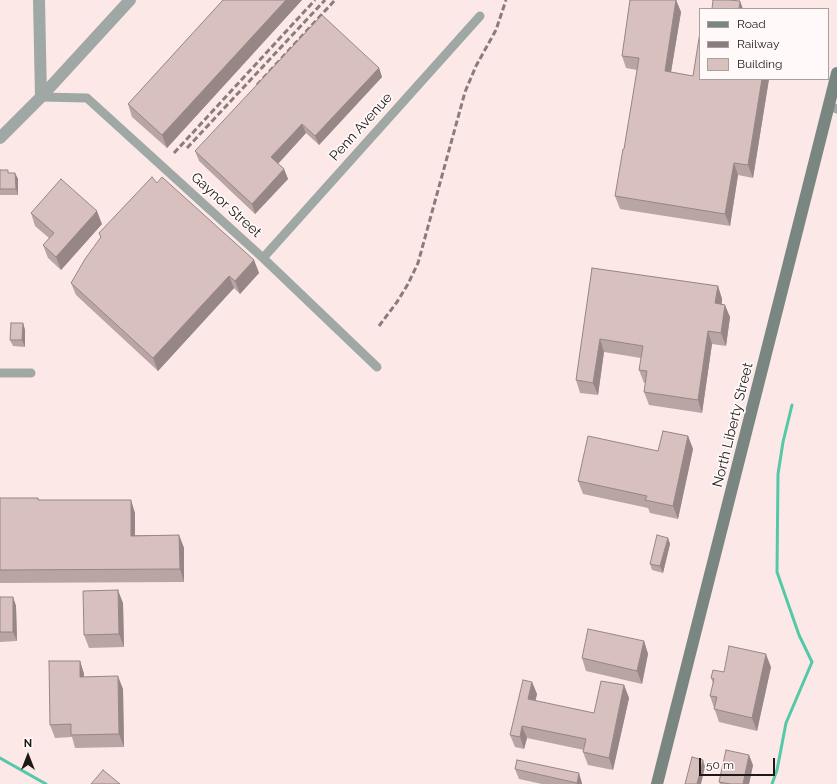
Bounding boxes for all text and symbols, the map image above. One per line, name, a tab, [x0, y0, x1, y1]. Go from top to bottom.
legend	[699, 8, 829, 80]
text: Road	[737, 17, 766, 31]
text: Railway	[737, 37, 779, 51]
text: Building	[737, 57, 783, 71]
street label: Penn Avenue	[326, 89, 396, 165]
street label: Gaynor Street	[187, 169, 265, 241]
street label: North Liberty Street	[709, 361, 757, 489]
north arrow	[8, 736, 48, 776]
text: N	[24, 737, 32, 750]
scale bar	[701, 750, 777, 776]
text: 50 m	[706, 758, 734, 772]

